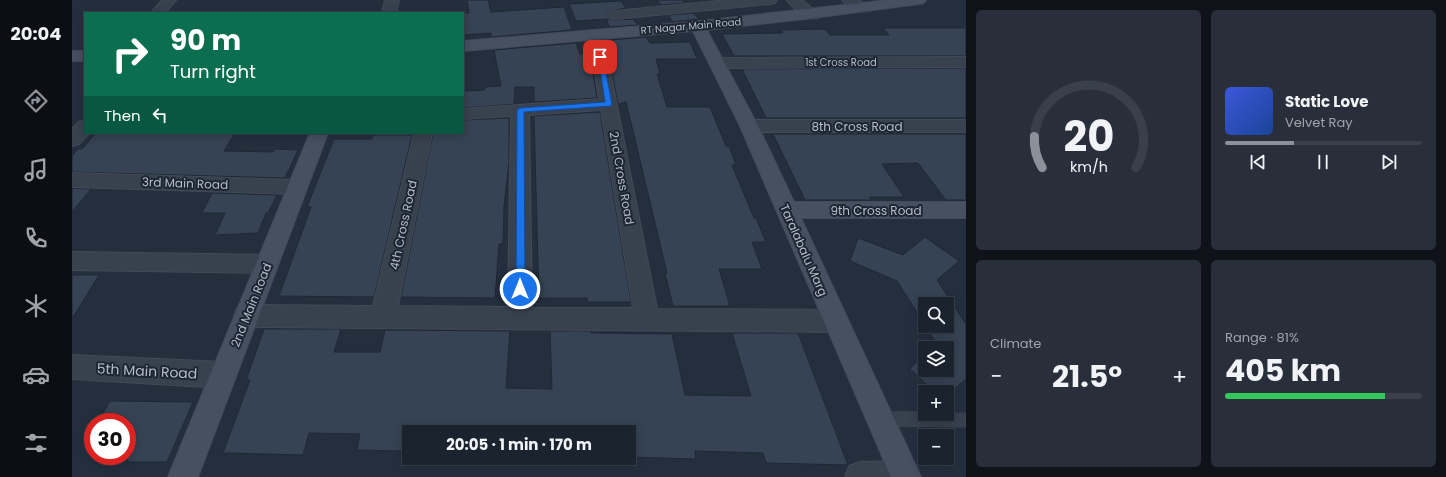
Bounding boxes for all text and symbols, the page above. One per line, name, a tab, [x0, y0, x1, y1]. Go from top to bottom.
street label: RT Nagar Main Road	[640, 14, 742, 38]
text: 20:04	[10, 21, 62, 46]
text: 90 m	[170, 21, 241, 60]
icon: right	[104, 28, 156, 80]
pin	[583, 40, 617, 74]
icon: arrive	[589, 46, 611, 68]
street label: 1st Cross Road	[805, 55, 877, 70]
text: Turn right	[170, 59, 256, 84]
icon: directions	[22, 87, 50, 115]
text: Static Love	[1285, 91, 1369, 112]
icon: left	[149, 104, 171, 126]
text: Then	[104, 105, 141, 126]
text: 20	[1063, 107, 1114, 166]
text: Velvet Ray	[1285, 113, 1353, 132]
street label: 8th Cross Road	[811, 118, 903, 135]
street label: 2nd Cross Road	[605, 130, 639, 226]
icon: previous	[1247, 151, 1269, 173]
icon: pause	[1312, 151, 1334, 173]
icon: next	[1378, 151, 1400, 173]
icon: music	[22, 156, 50, 184]
text: km/h	[1069, 157, 1108, 177]
street label: 3rd Main Road	[142, 173, 228, 193]
street label: 4th Cross Road	[385, 179, 421, 271]
street label: Taralabalu Marg	[776, 201, 832, 299]
street label: 9th Cross Road	[830, 202, 922, 219]
icon: phone	[22, 224, 50, 252]
street label: 2nd Main Road	[226, 260, 276, 350]
position arrow	[499, 268, 541, 310]
icon: climate	[22, 292, 50, 320]
map controls	[918, 297, 954, 465]
button: search	[918, 297, 954, 333]
text: Range · 81%	[1225, 328, 1299, 347]
text: Climate	[990, 334, 1041, 353]
button: layers	[918, 341, 954, 377]
text: 405 km	[1225, 349, 1341, 392]
text: 21.5°	[1052, 355, 1122, 398]
street label: 5th Main Road	[96, 358, 198, 384]
icon: car	[22, 361, 50, 389]
text: −	[990, 361, 1002, 392]
text: +	[1172, 361, 1187, 392]
button: +	[918, 385, 954, 421]
speed limit sign: 30	[84, 413, 136, 465]
icon: filters	[22, 429, 50, 457]
button: −	[918, 429, 954, 465]
text: 20:05 · 1 min · 170 m	[446, 434, 592, 455]

